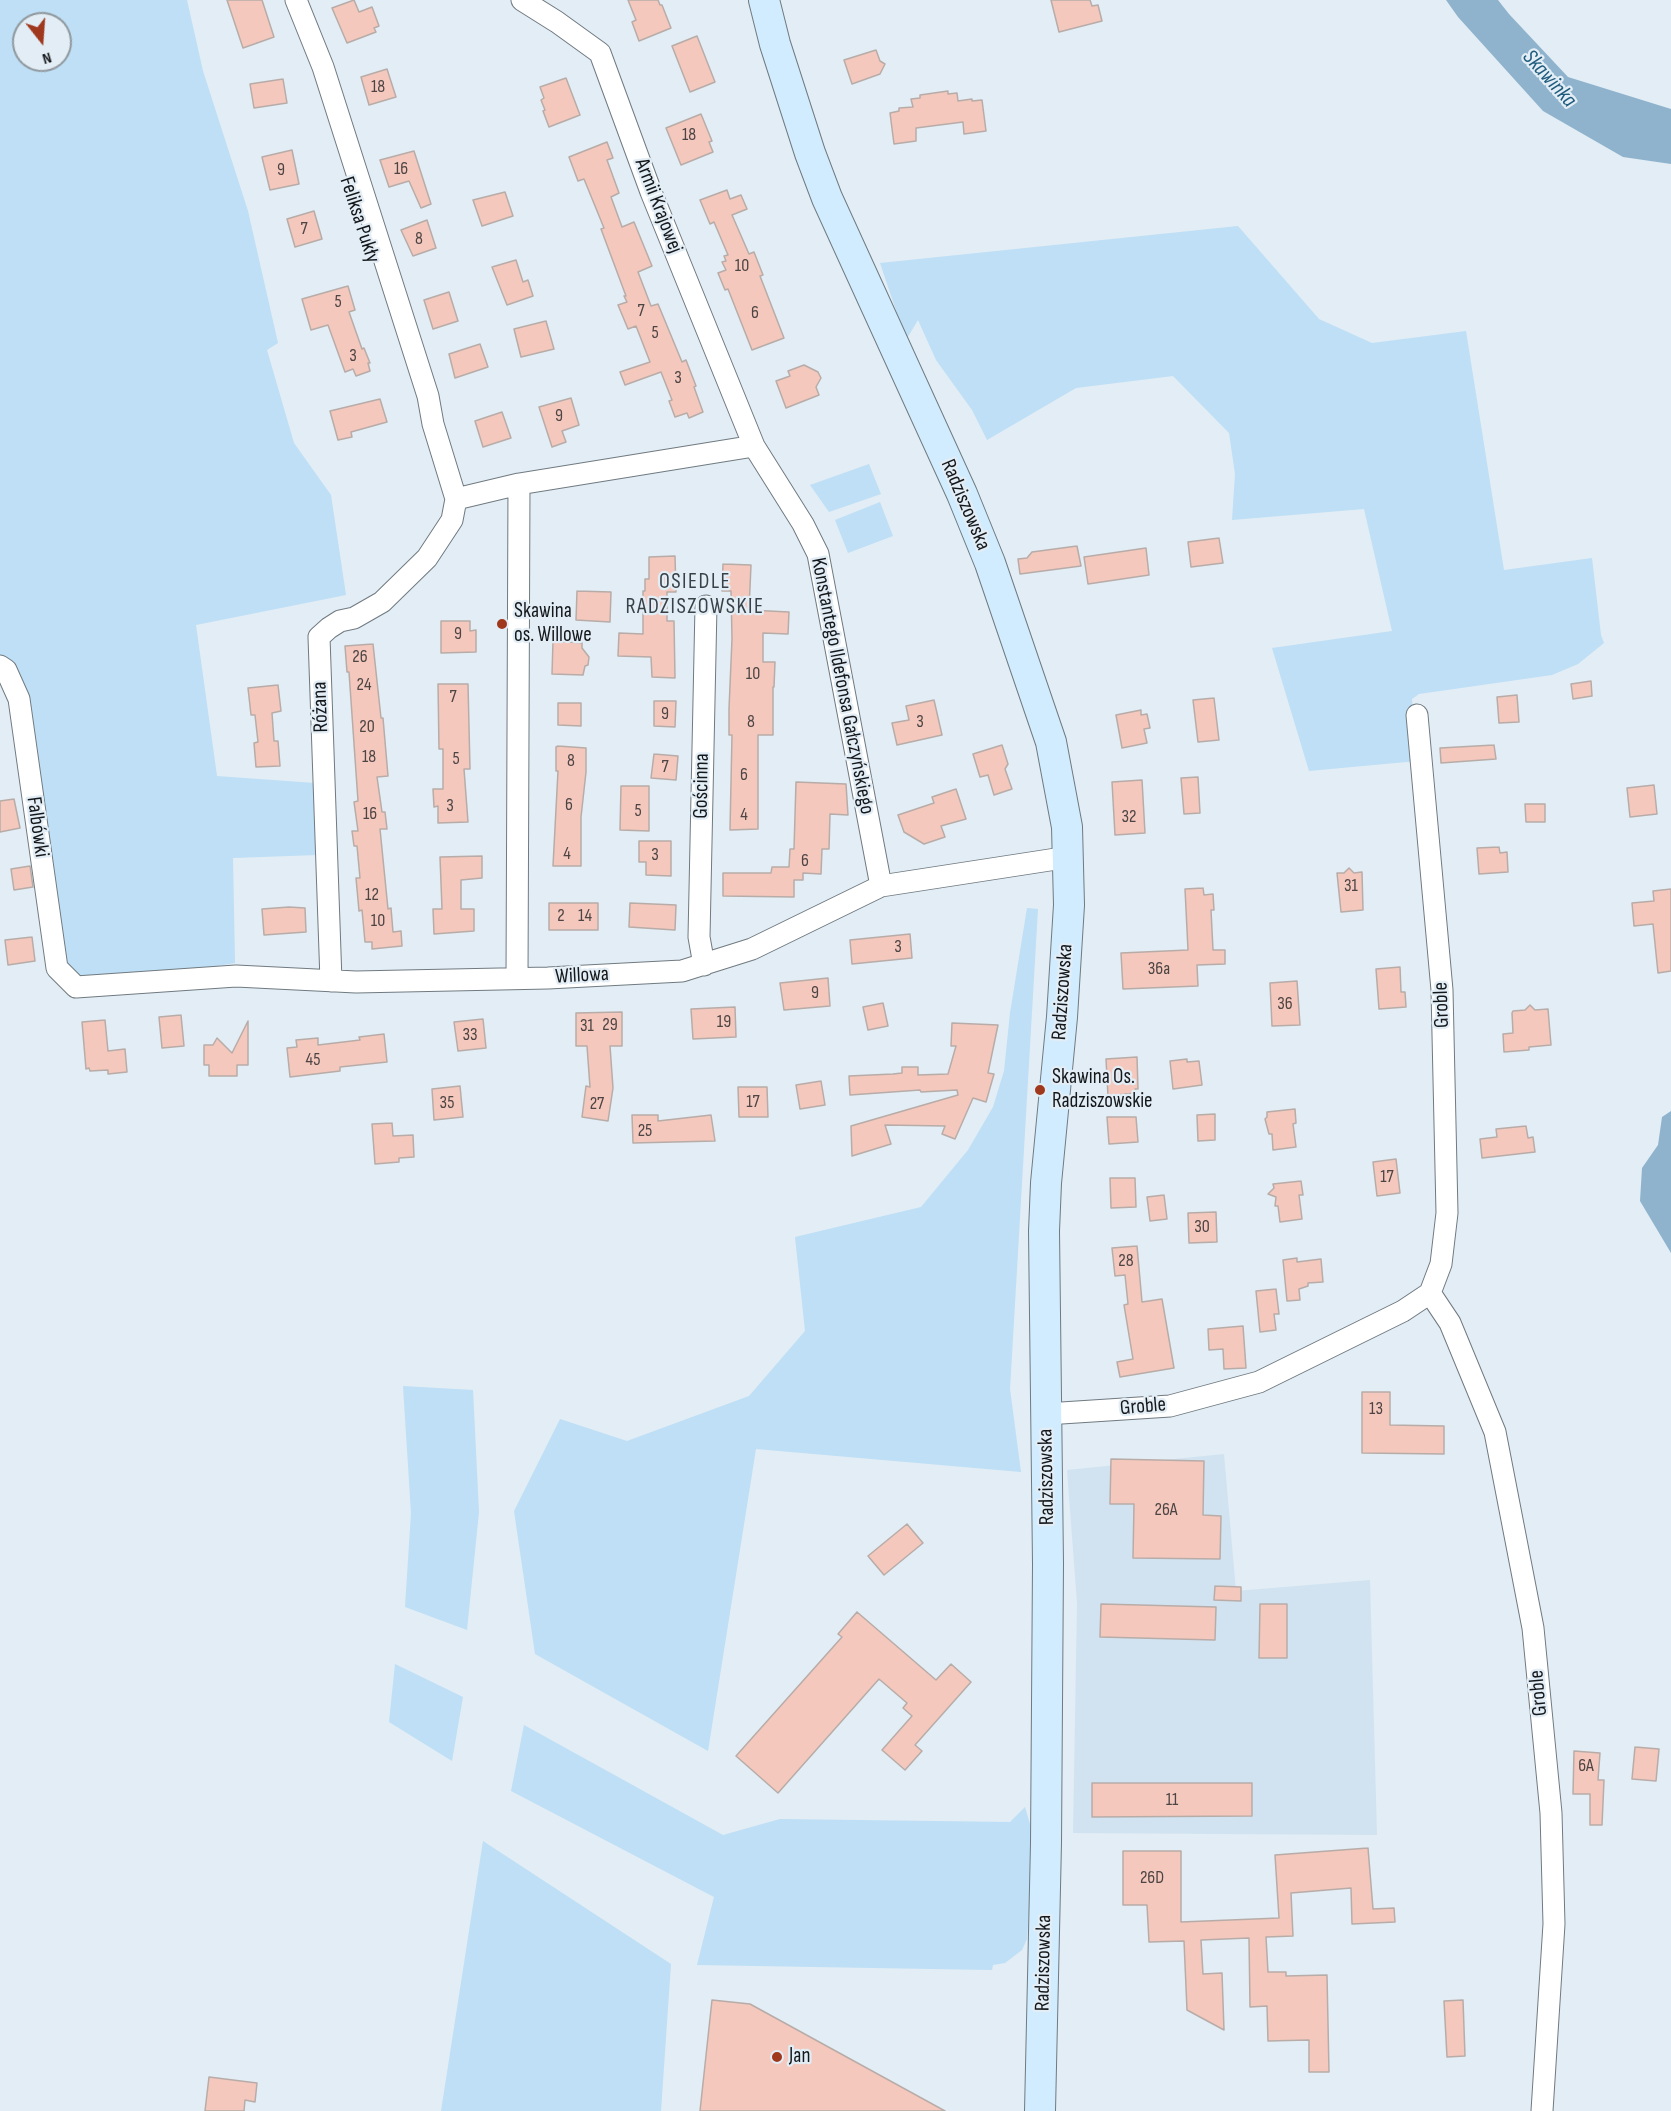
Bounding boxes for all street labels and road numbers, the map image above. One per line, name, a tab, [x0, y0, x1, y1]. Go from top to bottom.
street label: Armii Krajowej	[628, 155, 688, 257]
street label: Feliksa Pukły	[333, 174, 385, 266]
street label: Radziszowska	[935, 456, 995, 554]
street label: Konstantego Ildefonsa Gałczyńskiego	[805, 556, 879, 816]
street label: Różana	[308, 681, 334, 733]
street label: Gościnna	[689, 753, 715, 819]
street label: Falbówki	[20, 795, 54, 859]
street label: Radziszowska	[1047, 943, 1079, 1041]
street label: Willowa	[555, 962, 609, 990]
street label: Groble	[1429, 982, 1455, 1028]
street label: Groble	[1119, 1392, 1167, 1422]
street label: Radziszowska	[1034, 1429, 1060, 1525]
street label: Groble	[1524, 1669, 1554, 1717]
street label: Radziszowska	[1031, 1915, 1057, 2011]

